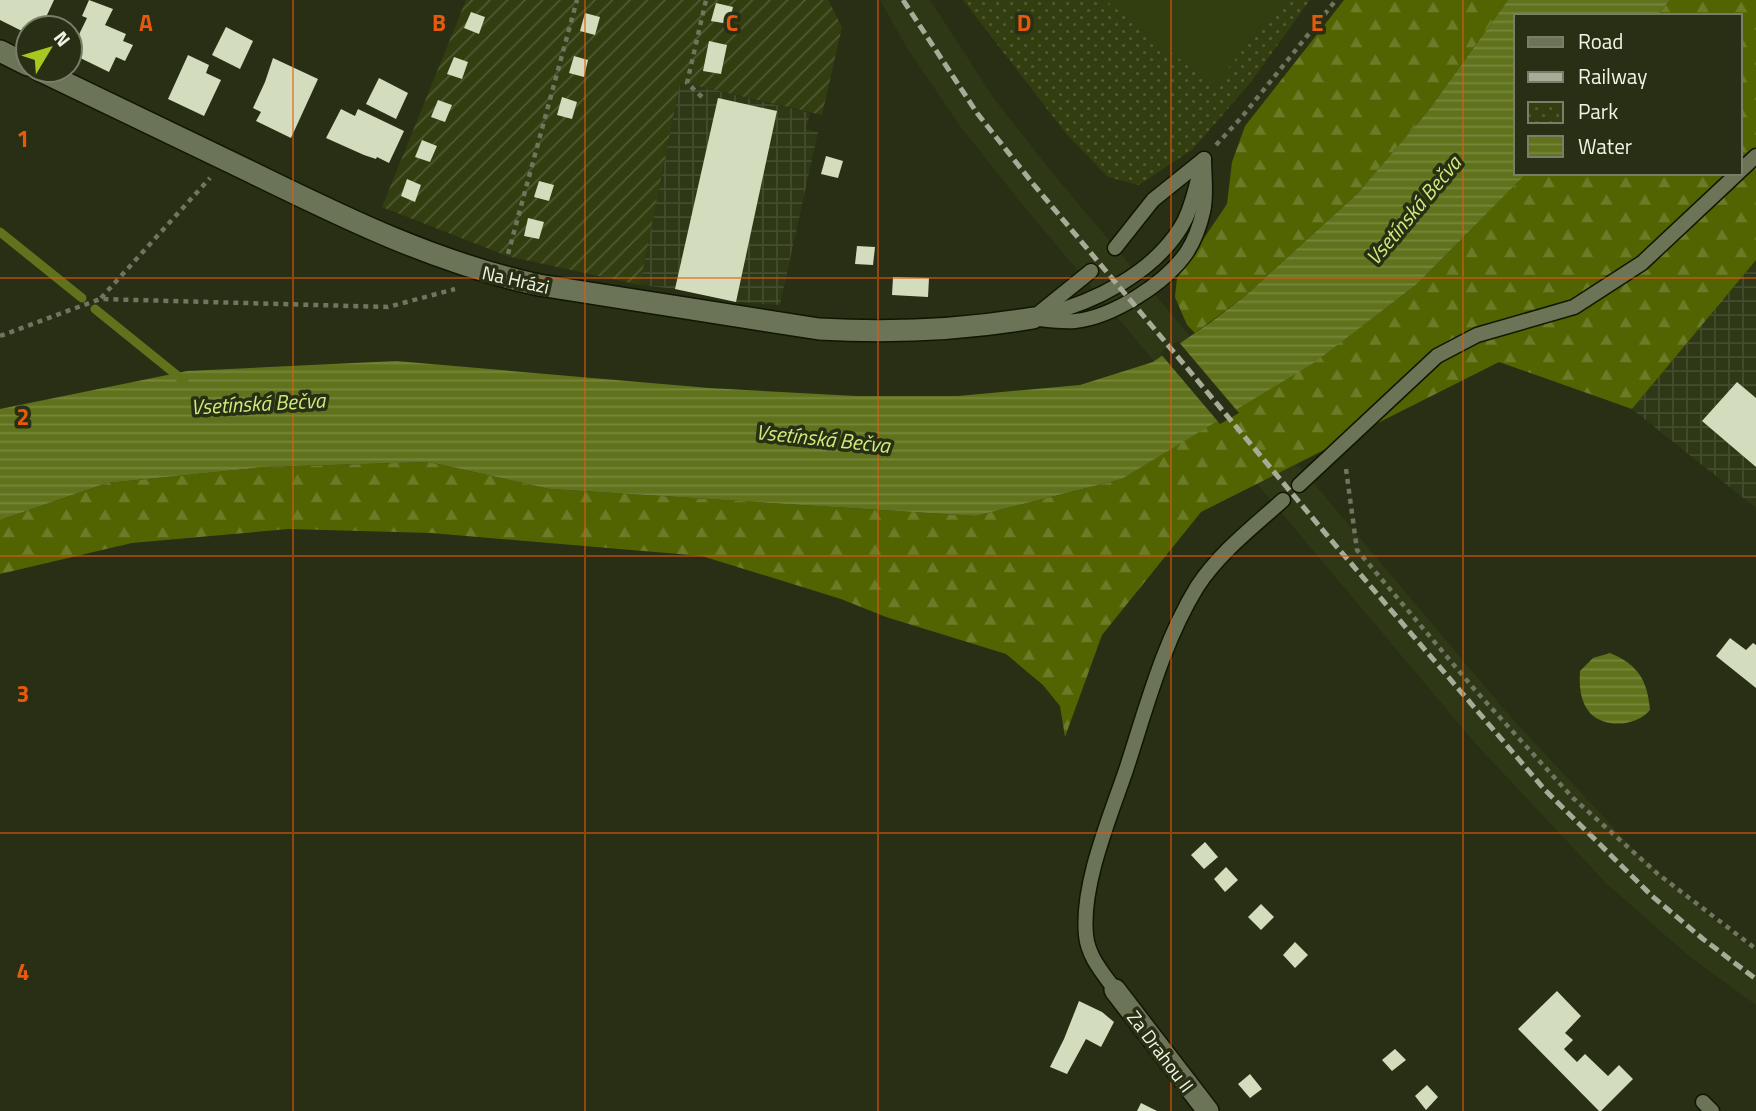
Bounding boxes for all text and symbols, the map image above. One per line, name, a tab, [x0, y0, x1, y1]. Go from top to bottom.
text: A	[139, 5, 153, 40]
text: B	[432, 5, 446, 40]
text: C	[726, 5, 738, 40]
text: D	[1017, 5, 1031, 40]
text: E	[1311, 5, 1323, 40]
north arrow	[14, 14, 84, 84]
legend	[1514, 14, 1742, 175]
text: N	[47, 24, 78, 52]
text: Road	[1578, 25, 1623, 57]
text: Railway	[1578, 60, 1647, 92]
text: Park	[1578, 95, 1618, 127]
text: 1	[17, 121, 29, 156]
text: Water	[1578, 130, 1632, 162]
water label: Vsetínská Bečva	[1358, 147, 1469, 272]
street label: Na Hrázi	[479, 257, 553, 301]
water label: Vsetínská Bečva	[190, 383, 327, 422]
text: 2	[17, 399, 29, 434]
water label: Vsetínská Bečva	[755, 415, 893, 461]
text: 3	[17, 676, 29, 711]
text: 4	[17, 954, 29, 989]
street label: Za Drahou II	[1121, 1004, 1201, 1098]

